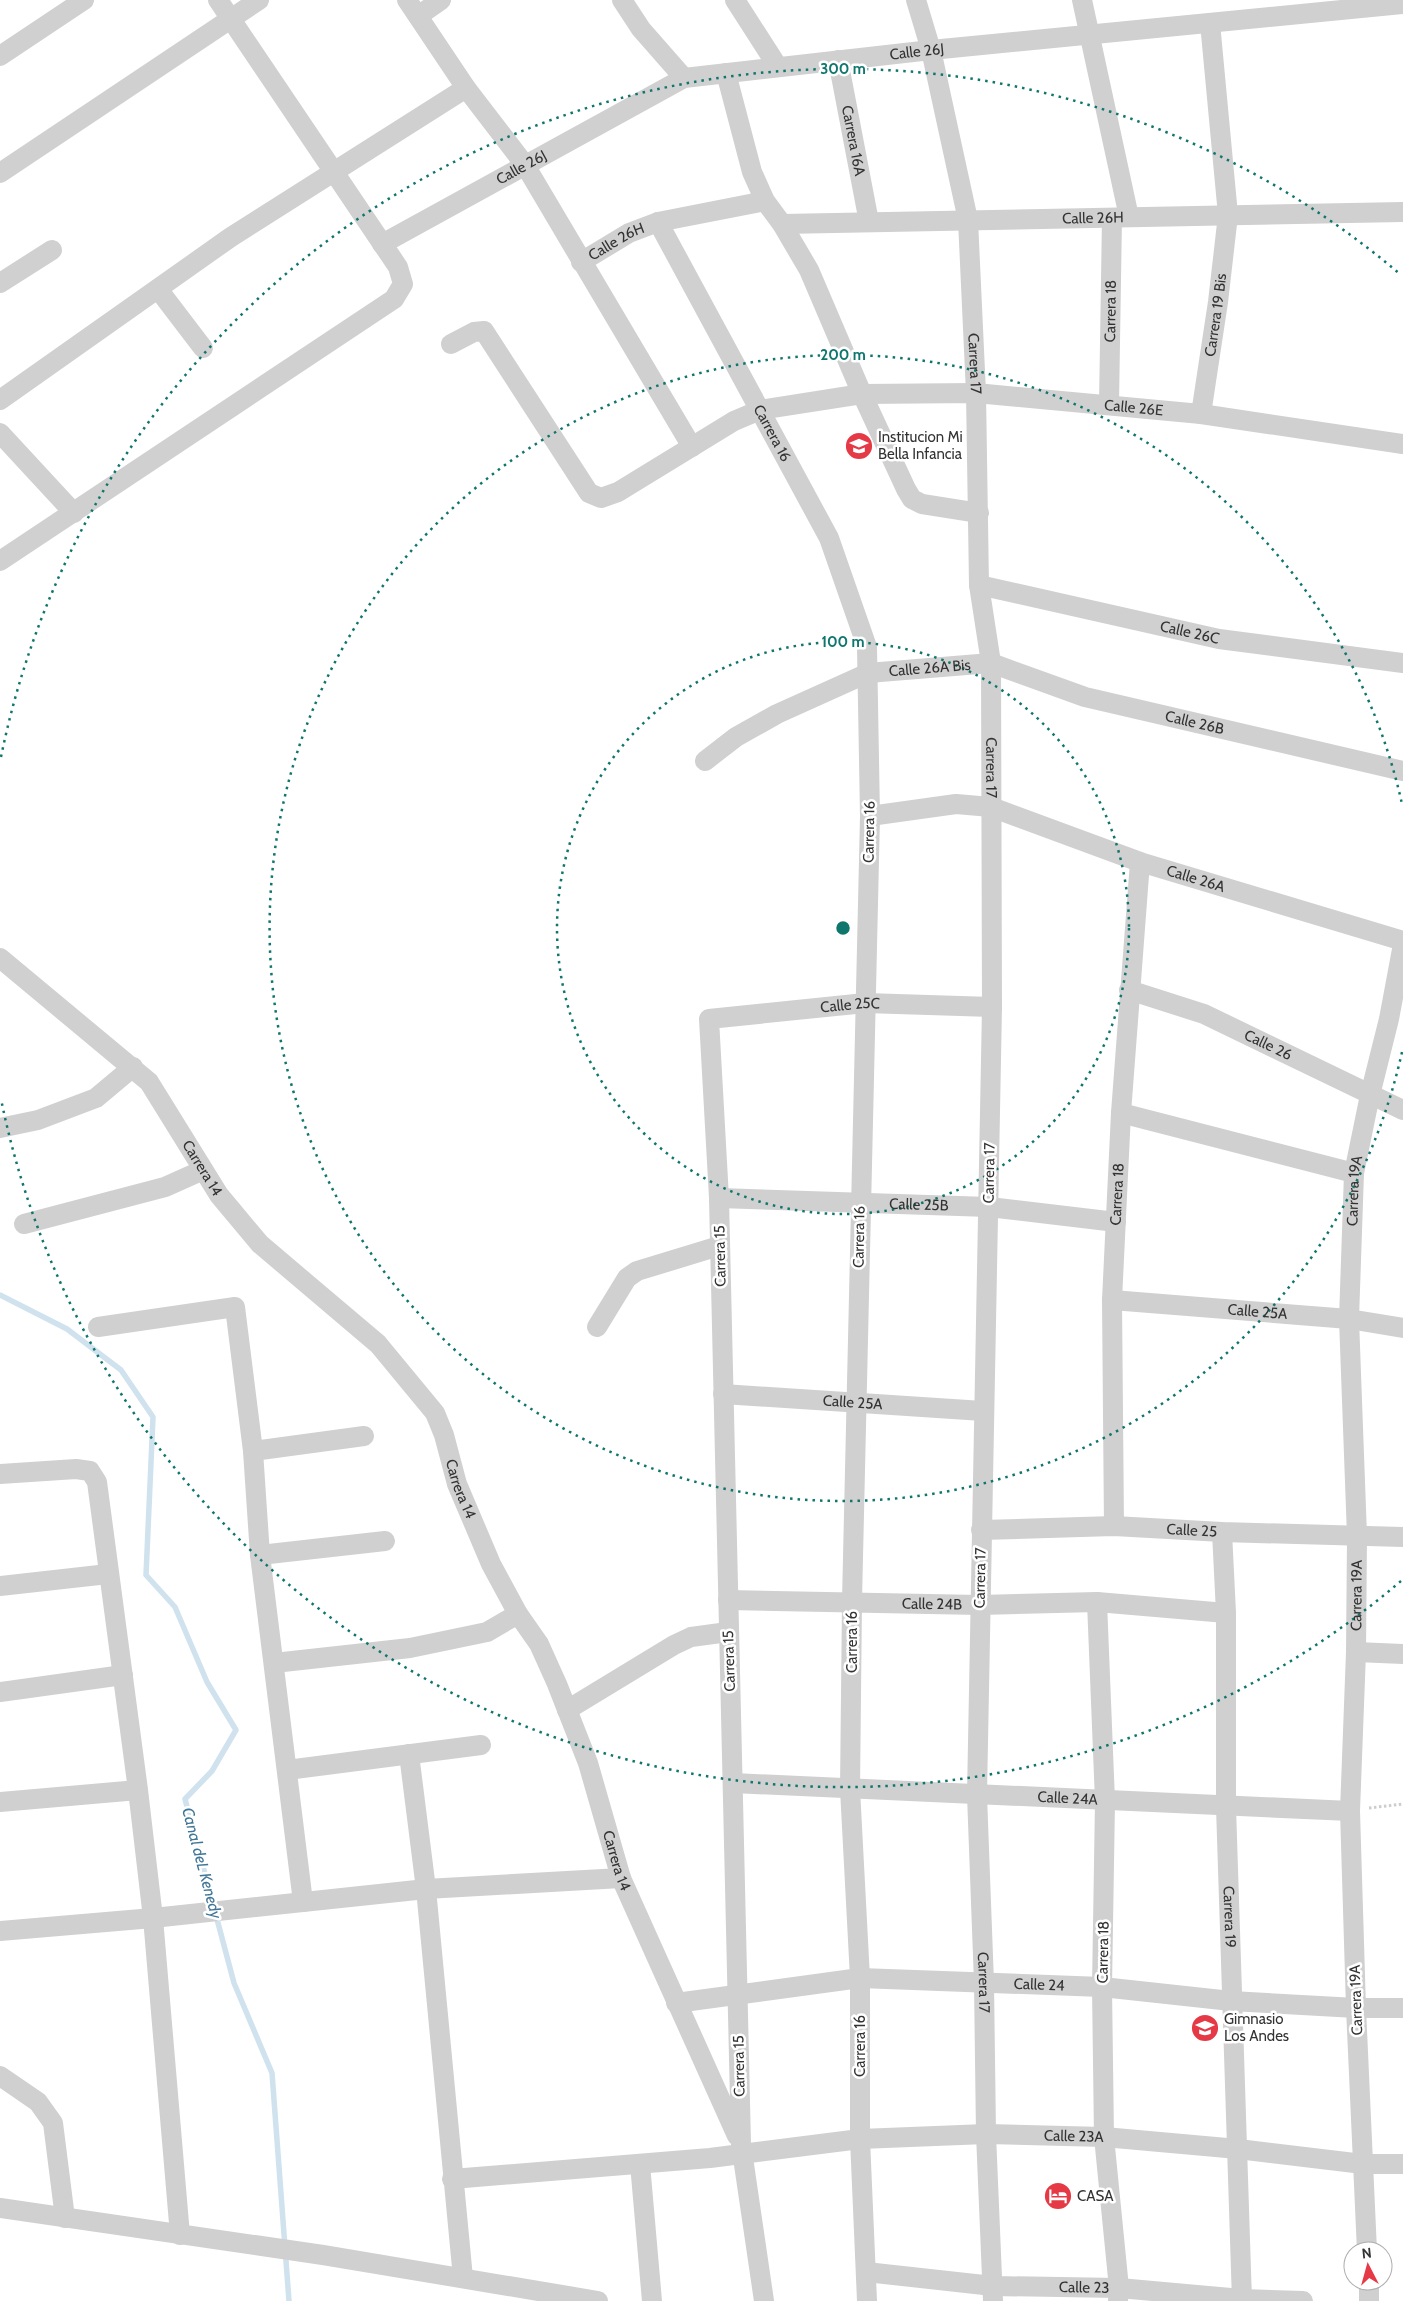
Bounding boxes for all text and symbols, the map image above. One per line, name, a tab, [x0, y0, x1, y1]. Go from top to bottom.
street label: Calle 26J	[889, 40, 945, 64]
text: 300 m	[820, 60, 866, 78]
street label: Carrera 16A	[838, 104, 869, 178]
street label: Calle 26J	[493, 146, 550, 188]
street label: Calle 26H	[1062, 208, 1124, 228]
street label: Calle 26H	[585, 219, 647, 264]
street label: Carrera 19 Bis	[1201, 273, 1230, 358]
street label: Carrera 18	[1101, 280, 1120, 342]
street label: Carrera 17	[964, 333, 985, 395]
text: 200 m	[820, 346, 866, 364]
street label: Calle 26E	[1103, 396, 1164, 419]
street label: Carrera 16	[750, 401, 795, 465]
place label: Institucion Mi Bella Infancia	[878, 428, 963, 463]
school or university icon: Institucion Mi Bella Infancia	[844, 431, 874, 461]
street label: Calle 26C	[1158, 617, 1221, 648]
text: 100 m	[821, 633, 865, 651]
street label: Calle 26A Bis	[888, 656, 971, 680]
street label: Calle 26B	[1163, 707, 1226, 738]
street label: Carrera 17	[982, 737, 1000, 799]
street label: Carrera 16	[859, 801, 879, 863]
street label: Calle 26A	[1164, 861, 1228, 896]
centre of rings	[834, 919, 852, 937]
street label: Calle 25C	[819, 994, 880, 1017]
street label: Calle 26	[1241, 1026, 1295, 1064]
street label: Carrera 14	[178, 1137, 226, 1199]
street label: Carrera 17	[979, 1142, 999, 1204]
street label: Carrera 19A	[1343, 1153, 1367, 1226]
street label: Carrera 18	[1107, 1162, 1128, 1226]
street label: Calle 25B	[889, 1195, 949, 1215]
street label: Carrera 16	[849, 1206, 869, 1268]
street label: Carrera 15	[710, 1225, 730, 1287]
street label: Calle 25A	[1227, 1300, 1289, 1323]
street label: Calle 25A	[822, 1392, 884, 1413]
street label: Carrera 14	[442, 1457, 480, 1522]
street label: Calle 25	[1166, 1520, 1218, 1541]
street label: Carrera 17	[970, 1547, 990, 1609]
street label: Carrera 19A	[1347, 1559, 1366, 1631]
street label: Calle 24B	[902, 1594, 962, 1614]
street label: Carrera 16	[843, 1611, 861, 1673]
street label: Carrera 15	[719, 1630, 739, 1692]
street label: Calle 24A	[1037, 1788, 1099, 1809]
water label: Canal deL Kenedy	[178, 1805, 226, 1921]
street label: Carrera 14	[599, 1828, 635, 1894]
street label: Carrera 19	[1220, 1886, 1240, 1948]
street label: Carrera 18	[1093, 1921, 1113, 1983]
street label: Carrera 17	[974, 1952, 993, 2014]
street label: Carrera 19A	[1346, 1963, 1366, 2036]
street label: Calle 24	[1013, 1975, 1065, 1995]
place label: Gimnasio Los Andes	[1224, 2010, 1289, 2045]
school or university icon: Gimnasio Los Andes	[1190, 2013, 1220, 2043]
street label: Carrera 16	[851, 2015, 869, 2077]
street label: Carrera 15	[729, 2035, 749, 2097]
street label: Calle 23A	[1044, 2126, 1105, 2146]
hotel icon: CASA	[1043, 2181, 1073, 2211]
place label: CASA	[1077, 2187, 1114, 2205]
north arrow	[1343, 2241, 1393, 2291]
text: N	[1361, 2244, 1373, 2263]
street label: Calle 23	[1059, 2278, 1110, 2297]

